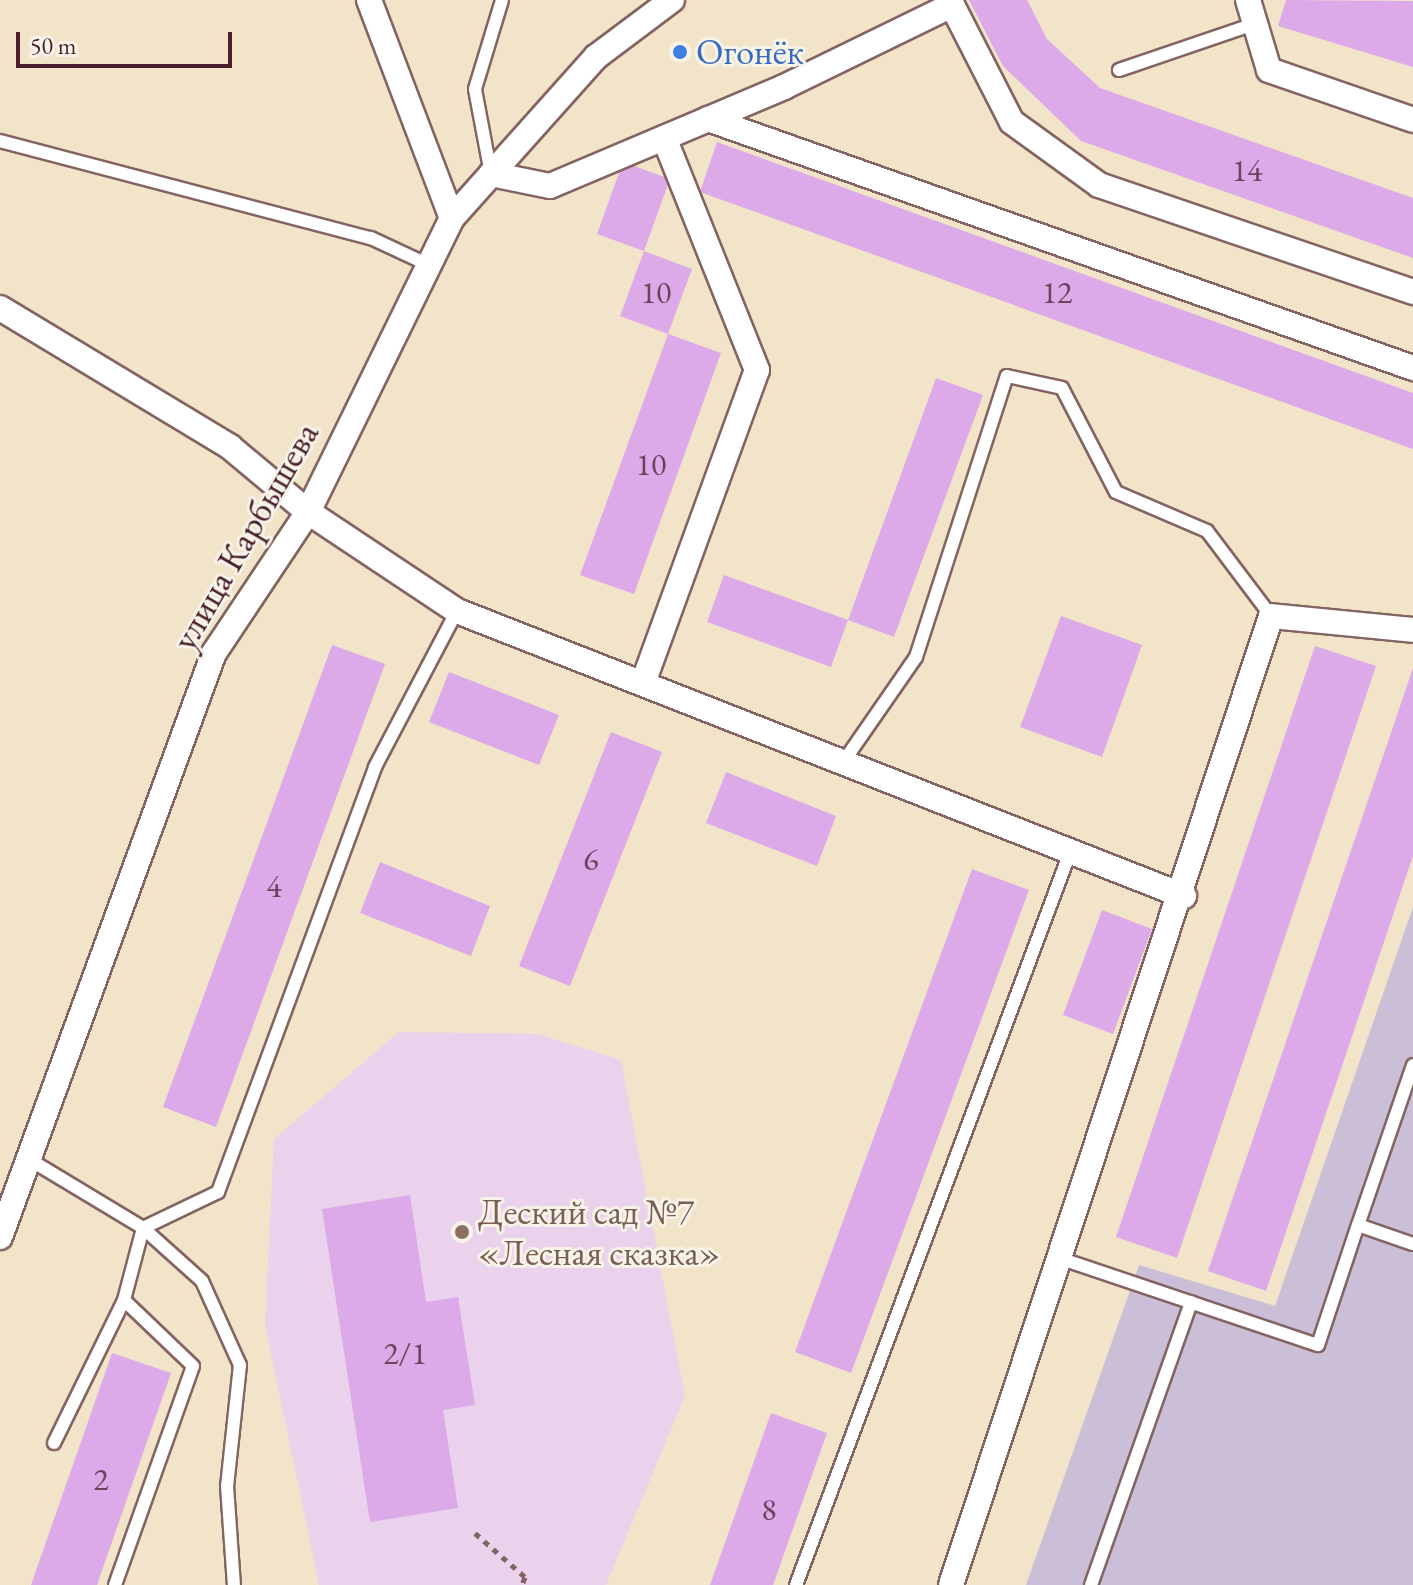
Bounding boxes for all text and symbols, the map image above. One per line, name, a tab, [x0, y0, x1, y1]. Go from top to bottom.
scale bar	[20, 16, 236, 66]
text: 50 m	[30, 30, 77, 61]
place label: Огонёк	[696, 30, 804, 74]
marker: Огонёк	[671, 43, 689, 61]
house number: 14	[1232, 151, 1262, 189]
house number: 10	[641, 273, 671, 311]
house number: 12	[1042, 273, 1072, 311]
street label: улица Карбышева	[162, 414, 328, 658]
house number: 10	[636, 445, 666, 483]
house number: 6	[583, 840, 599, 878]
house number: 4	[266, 867, 282, 905]
place label: Деский сад №7 «Лесная сказка»	[478, 1189, 720, 1274]
marker: Деский сад №7 «Лесная сказка»	[453, 1223, 471, 1241]
house number: 2/1	[383, 1334, 427, 1372]
house number: 2	[93, 1460, 109, 1498]
house number: 8	[761, 1490, 777, 1528]

